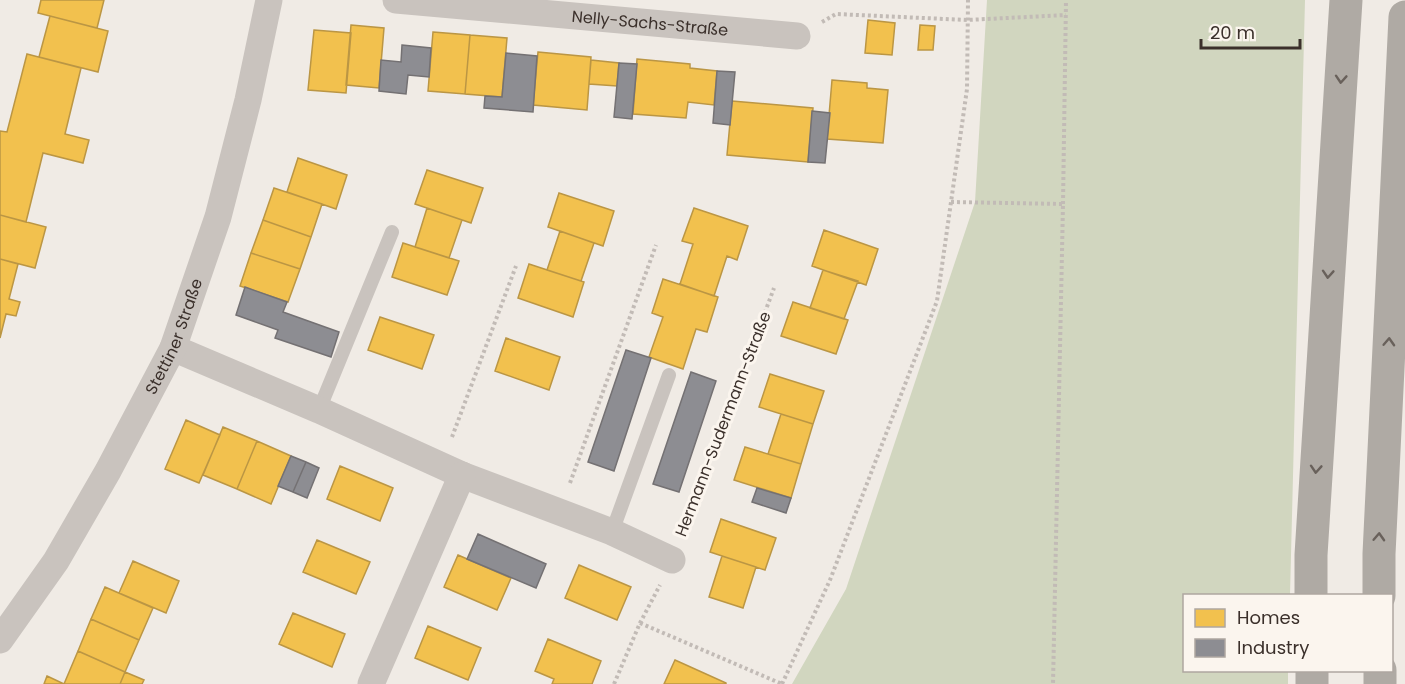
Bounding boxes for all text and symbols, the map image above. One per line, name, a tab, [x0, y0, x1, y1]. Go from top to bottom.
street label: Nelly-Sachs-Straße	[571, 4, 729, 41]
scale bar	[1201, 12, 1300, 50]
text: 20 m	[1210, 20, 1255, 45]
one-way arrow	[1334, 75, 1347, 84]
one-way arrow	[1322, 269, 1335, 278]
street label: Stettiner Straße	[139, 275, 208, 398]
street label: Hermann-Sudermann-Straße	[669, 308, 777, 540]
one-way arrow	[1382, 338, 1395, 347]
one-way arrow	[1310, 464, 1323, 473]
one-way arrow	[1373, 533, 1386, 542]
legend	[1183, 594, 1393, 672]
text: Homes	[1237, 605, 1300, 630]
text: Industry	[1237, 635, 1309, 660]

